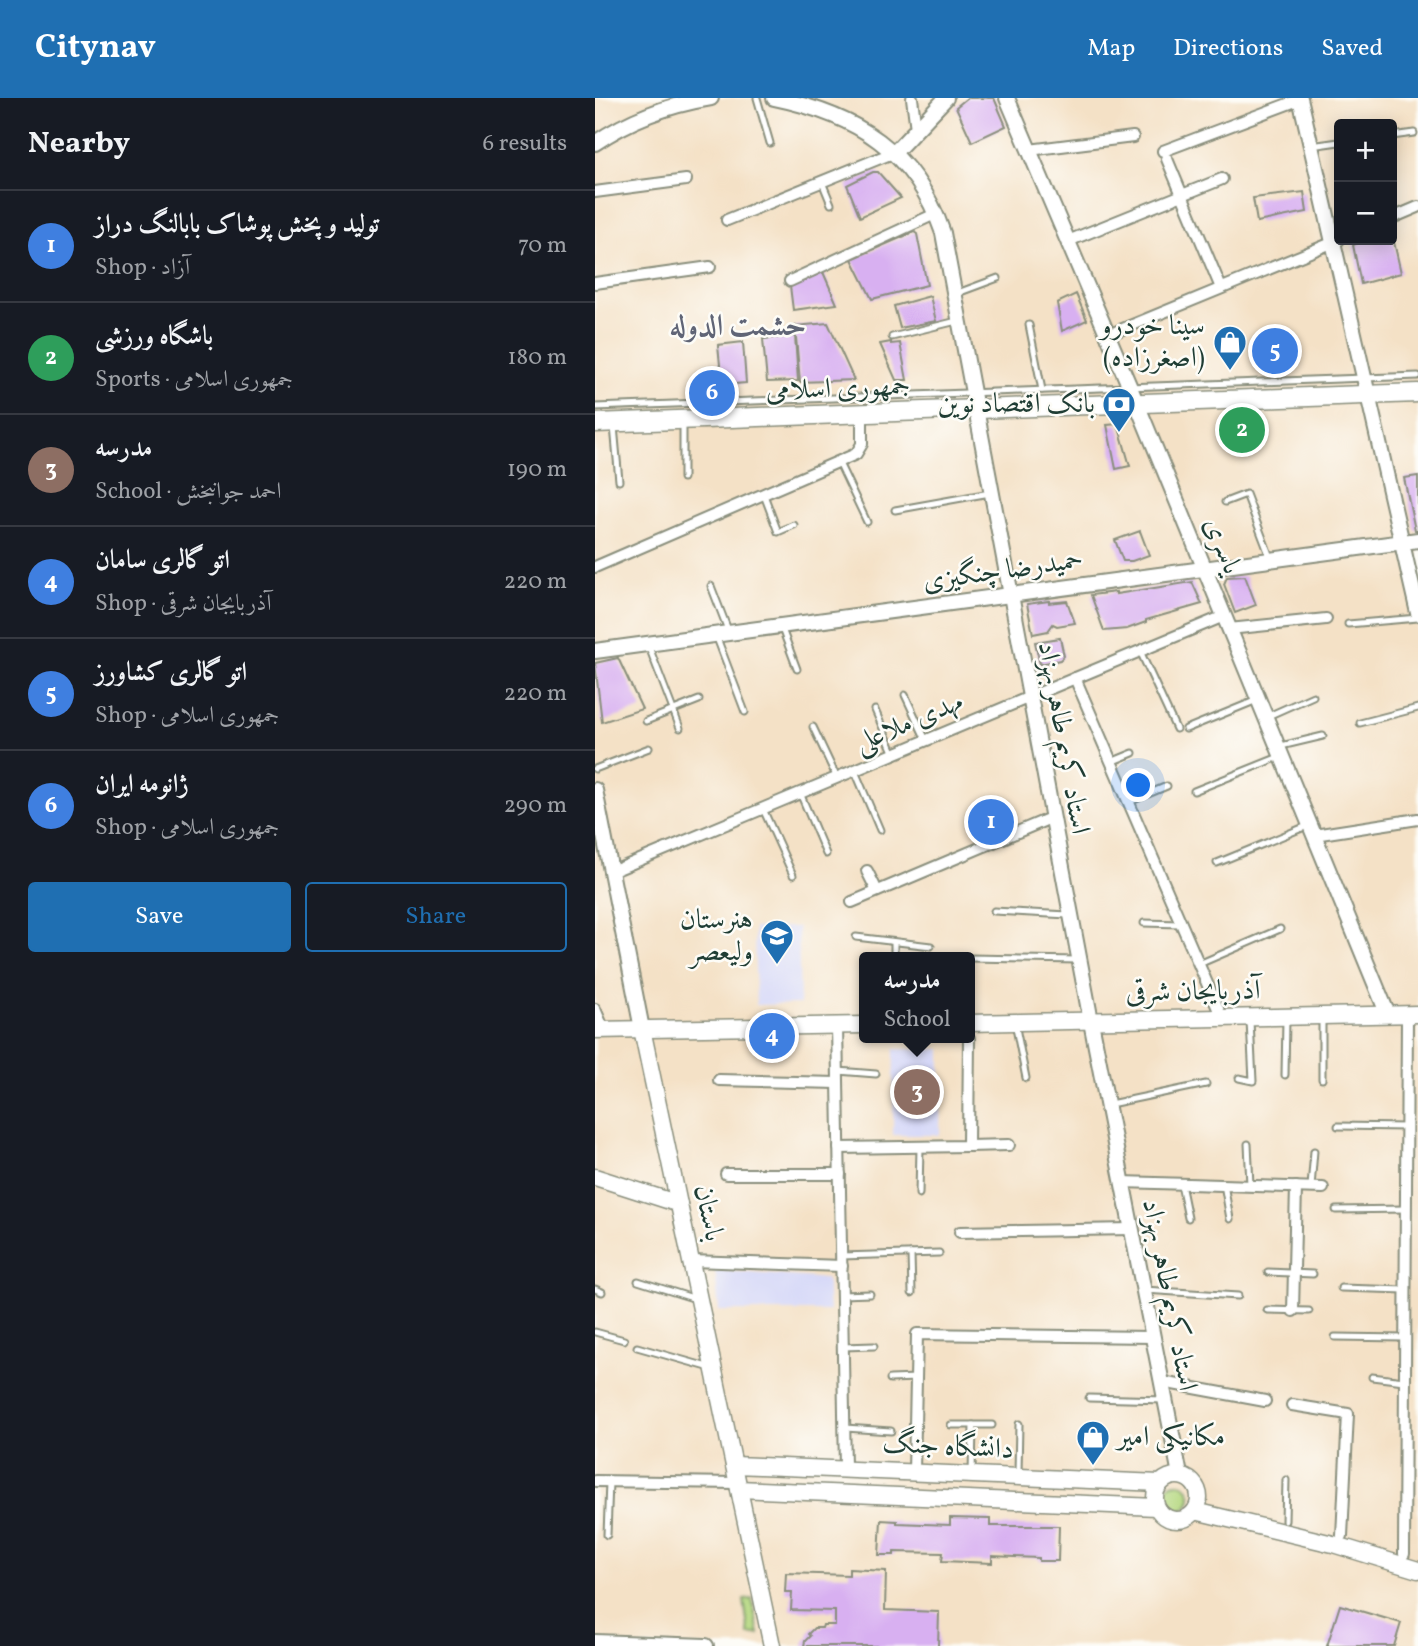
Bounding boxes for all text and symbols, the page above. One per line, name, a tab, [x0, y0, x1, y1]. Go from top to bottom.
text: Citynav	[35, 26, 156, 72]
text: Map	[1087, 32, 1135, 66]
text: Directions	[1173, 32, 1283, 66]
text: Saved	[1321, 32, 1383, 66]
map controls	[1334, 119, 1397, 245]
button: +	[1334, 119, 1397, 182]
text: Nearby	[28, 123, 130, 165]
text: 6 results	[483, 128, 567, 160]
button: −	[1334, 182, 1397, 245]
text: تولید و پخش پوشاک بابالنگ دراز	[95, 207, 379, 243]
text: 1	[46, 230, 56, 262]
text: 70 m	[518, 230, 567, 262]
text: Shop · آزاد	[95, 252, 190, 284]
district label: حشمت الدوله	[670, 306, 806, 348]
place label: سینا خودرو (اصغرزاده)	[1097, 307, 1205, 378]
text: باشگاه ورزشی	[95, 319, 213, 355]
shop icon: سینا خودرو (اصغرزاده)	[1211, 323, 1249, 372]
pin: 5	[1252, 325, 1298, 377]
text: 2	[45, 342, 57, 374]
text: 180 m	[508, 342, 567, 374]
text: Sports · جمهوری اسلامی	[95, 364, 293, 396]
pin: 6	[689, 367, 735, 419]
street label: جمهوری اسلامی	[765, 367, 911, 411]
place label: بانک اقتصاد نوین	[938, 385, 1095, 424]
bank icon: بانک اقتصاد نوین	[1100, 385, 1138, 434]
pin: 2	[1219, 404, 1265, 456]
text: مدرسه	[95, 431, 152, 467]
text: 3	[45, 454, 57, 486]
text: 190 m	[507, 454, 567, 486]
text: School · احمد جوانبخش	[95, 476, 282, 508]
street label: یاسری	[1193, 512, 1252, 582]
street label: حمیدرضا چنگیزی	[920, 540, 1086, 602]
text: اتو گالری سامان	[95, 543, 230, 579]
text: 4	[44, 566, 58, 598]
text: 220 m	[504, 566, 567, 598]
text: Shop · آذربایجان شرقی	[95, 588, 271, 620]
street label: استاد کریم طاهر بهزاد	[1024, 639, 1099, 838]
text: اتو گالری کشاورز	[95, 655, 247, 691]
text: 5	[45, 678, 57, 710]
text: 220 m	[504, 678, 567, 710]
street label: مهدی ملاعلی	[849, 683, 969, 763]
text: Shop · جمهوری اسلامی	[95, 700, 279, 732]
text: ژانومه ایران	[95, 767, 189, 803]
your location	[1121, 768, 1155, 802]
text: 6	[45, 790, 57, 822]
text: 290 m	[504, 790, 567, 822]
pin: 1	[968, 796, 1014, 848]
text: Shop · جمهوری اسلامی	[95, 812, 279, 844]
button: Save	[28, 882, 291, 952]
button: Share	[305, 882, 567, 952]
place label: هنرستان ولیعصر	[680, 901, 753, 972]
school or university icon: هنرستان ولیعصر	[758, 917, 796, 966]
popup	[859, 952, 975, 1043]
text: مدرسه	[883, 963, 941, 999]
street label: آذربایجان شرقی	[1125, 971, 1264, 1013]
text: School	[883, 1004, 951, 1036]
pin: 4	[749, 1010, 795, 1062]
pin: 3	[894, 1066, 940, 1118]
street label: باستان	[683, 1181, 733, 1245]
street label: استاد کریم طاهر بهزاد	[1128, 1196, 1207, 1395]
shop icon: مکانیکی امیر	[1074, 1418, 1112, 1467]
place label: مکانیکی امیر	[1114, 1418, 1225, 1457]
street label: دانشگاه جنگ	[881, 1424, 1015, 1470]

